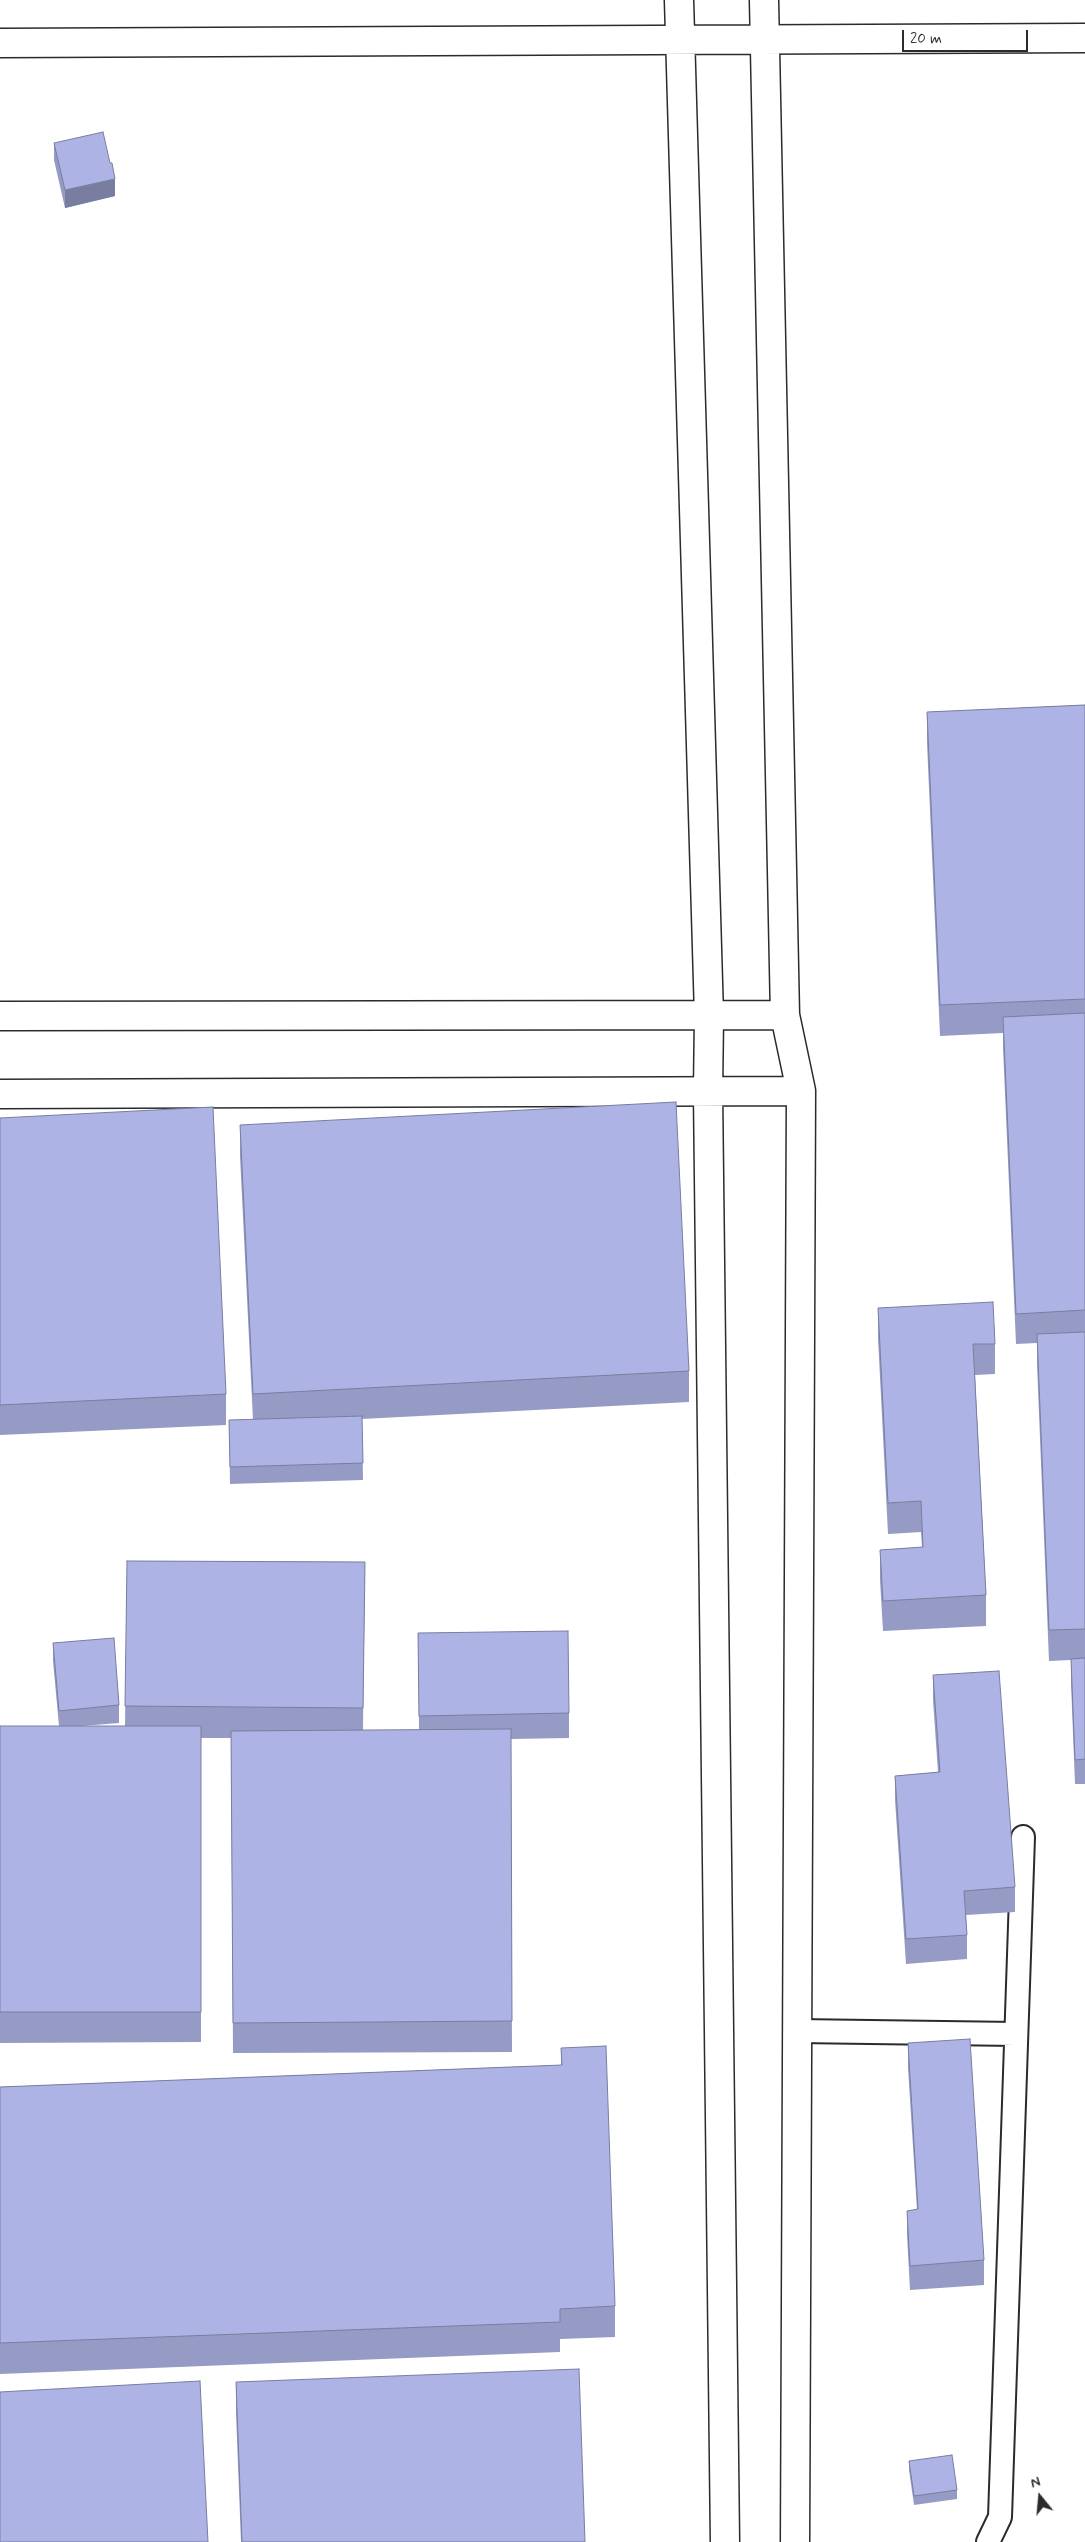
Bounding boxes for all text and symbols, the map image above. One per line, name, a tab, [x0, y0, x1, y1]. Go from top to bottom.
scale bar	[905, 20, 1031, 52]
text: 20 m	[910, 29, 942, 49]
north arrow	[1015, 2472, 1065, 2522]
text: N	[1029, 2473, 1043, 2493]

